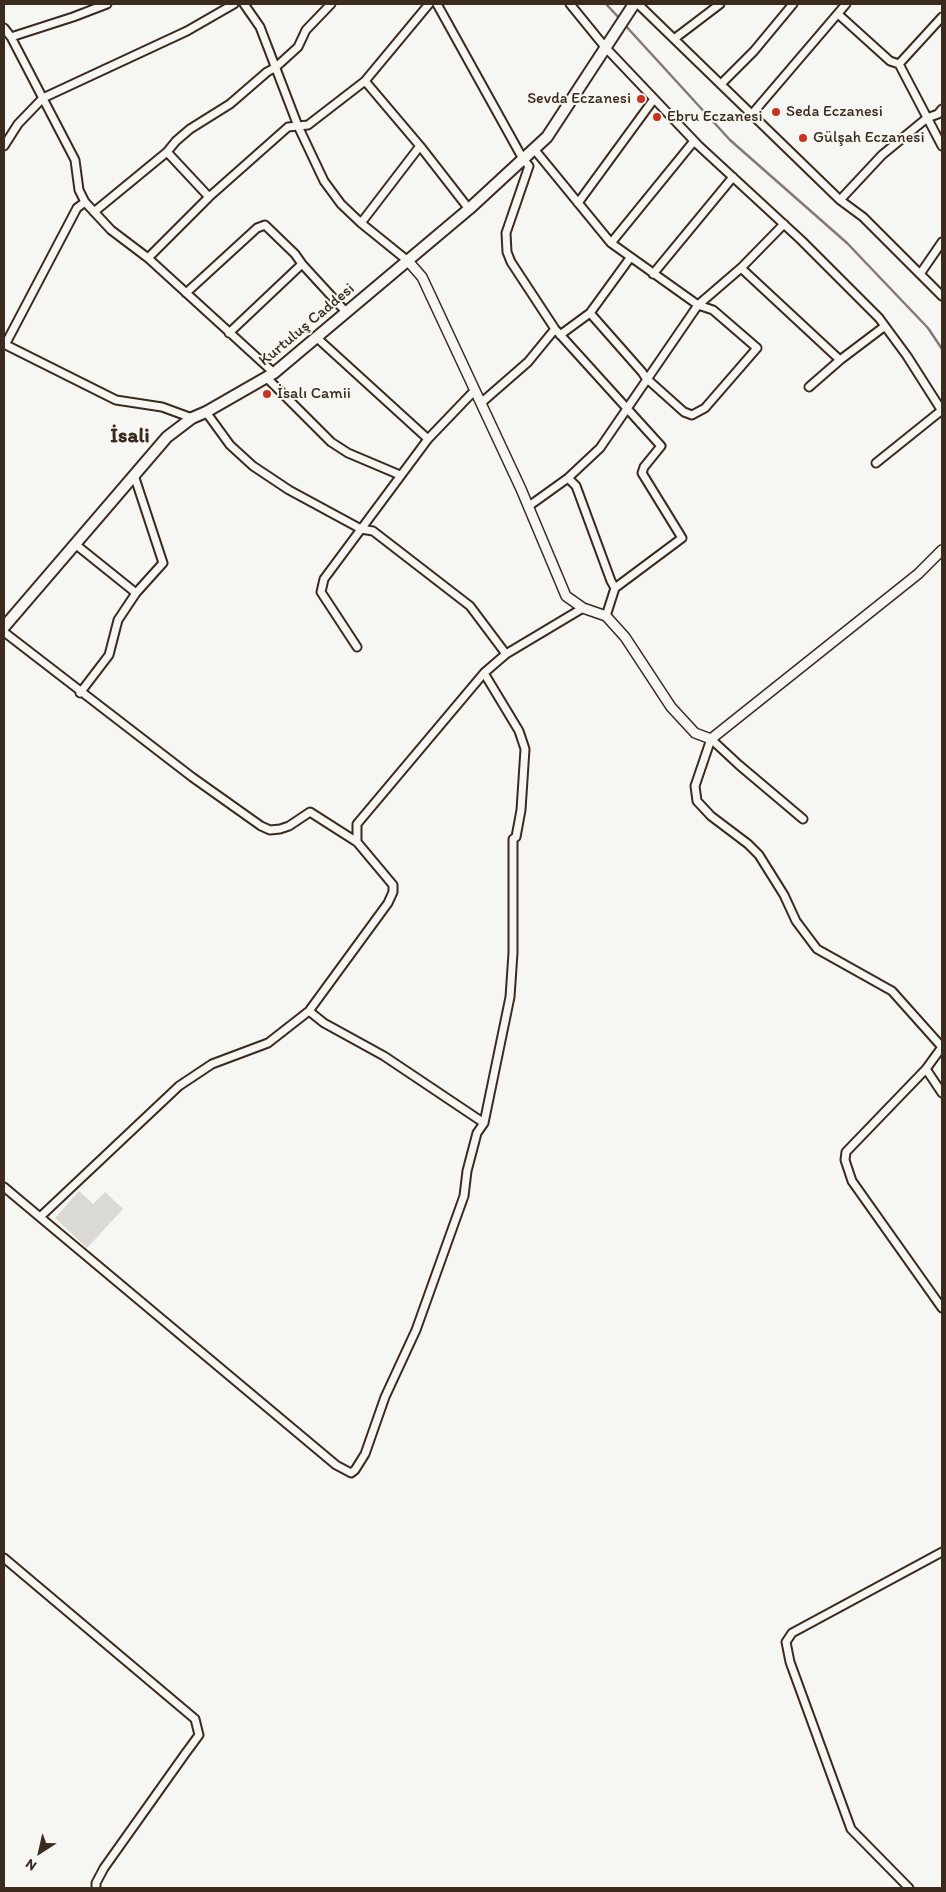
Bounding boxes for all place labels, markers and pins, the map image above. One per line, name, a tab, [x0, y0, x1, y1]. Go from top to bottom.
place label: Sevda Eczanesi	[527, 89, 631, 109]
marker: Sevda Eczanesi	[635, 93, 647, 105]
place label: Seda Eczanesi	[786, 102, 883, 122]
marker: Seda Eczanesi	[770, 106, 782, 118]
place label: Ebru Eczanesi	[667, 107, 762, 127]
marker: Ebru Eczanesi	[651, 111, 663, 123]
place label: Gülşah Eczanesi	[813, 128, 924, 148]
marker: Gülşah Eczanesi	[797, 132, 809, 144]
place label: İsalı Camii	[277, 384, 351, 404]
marker: İsalı Camii	[261, 388, 273, 400]

